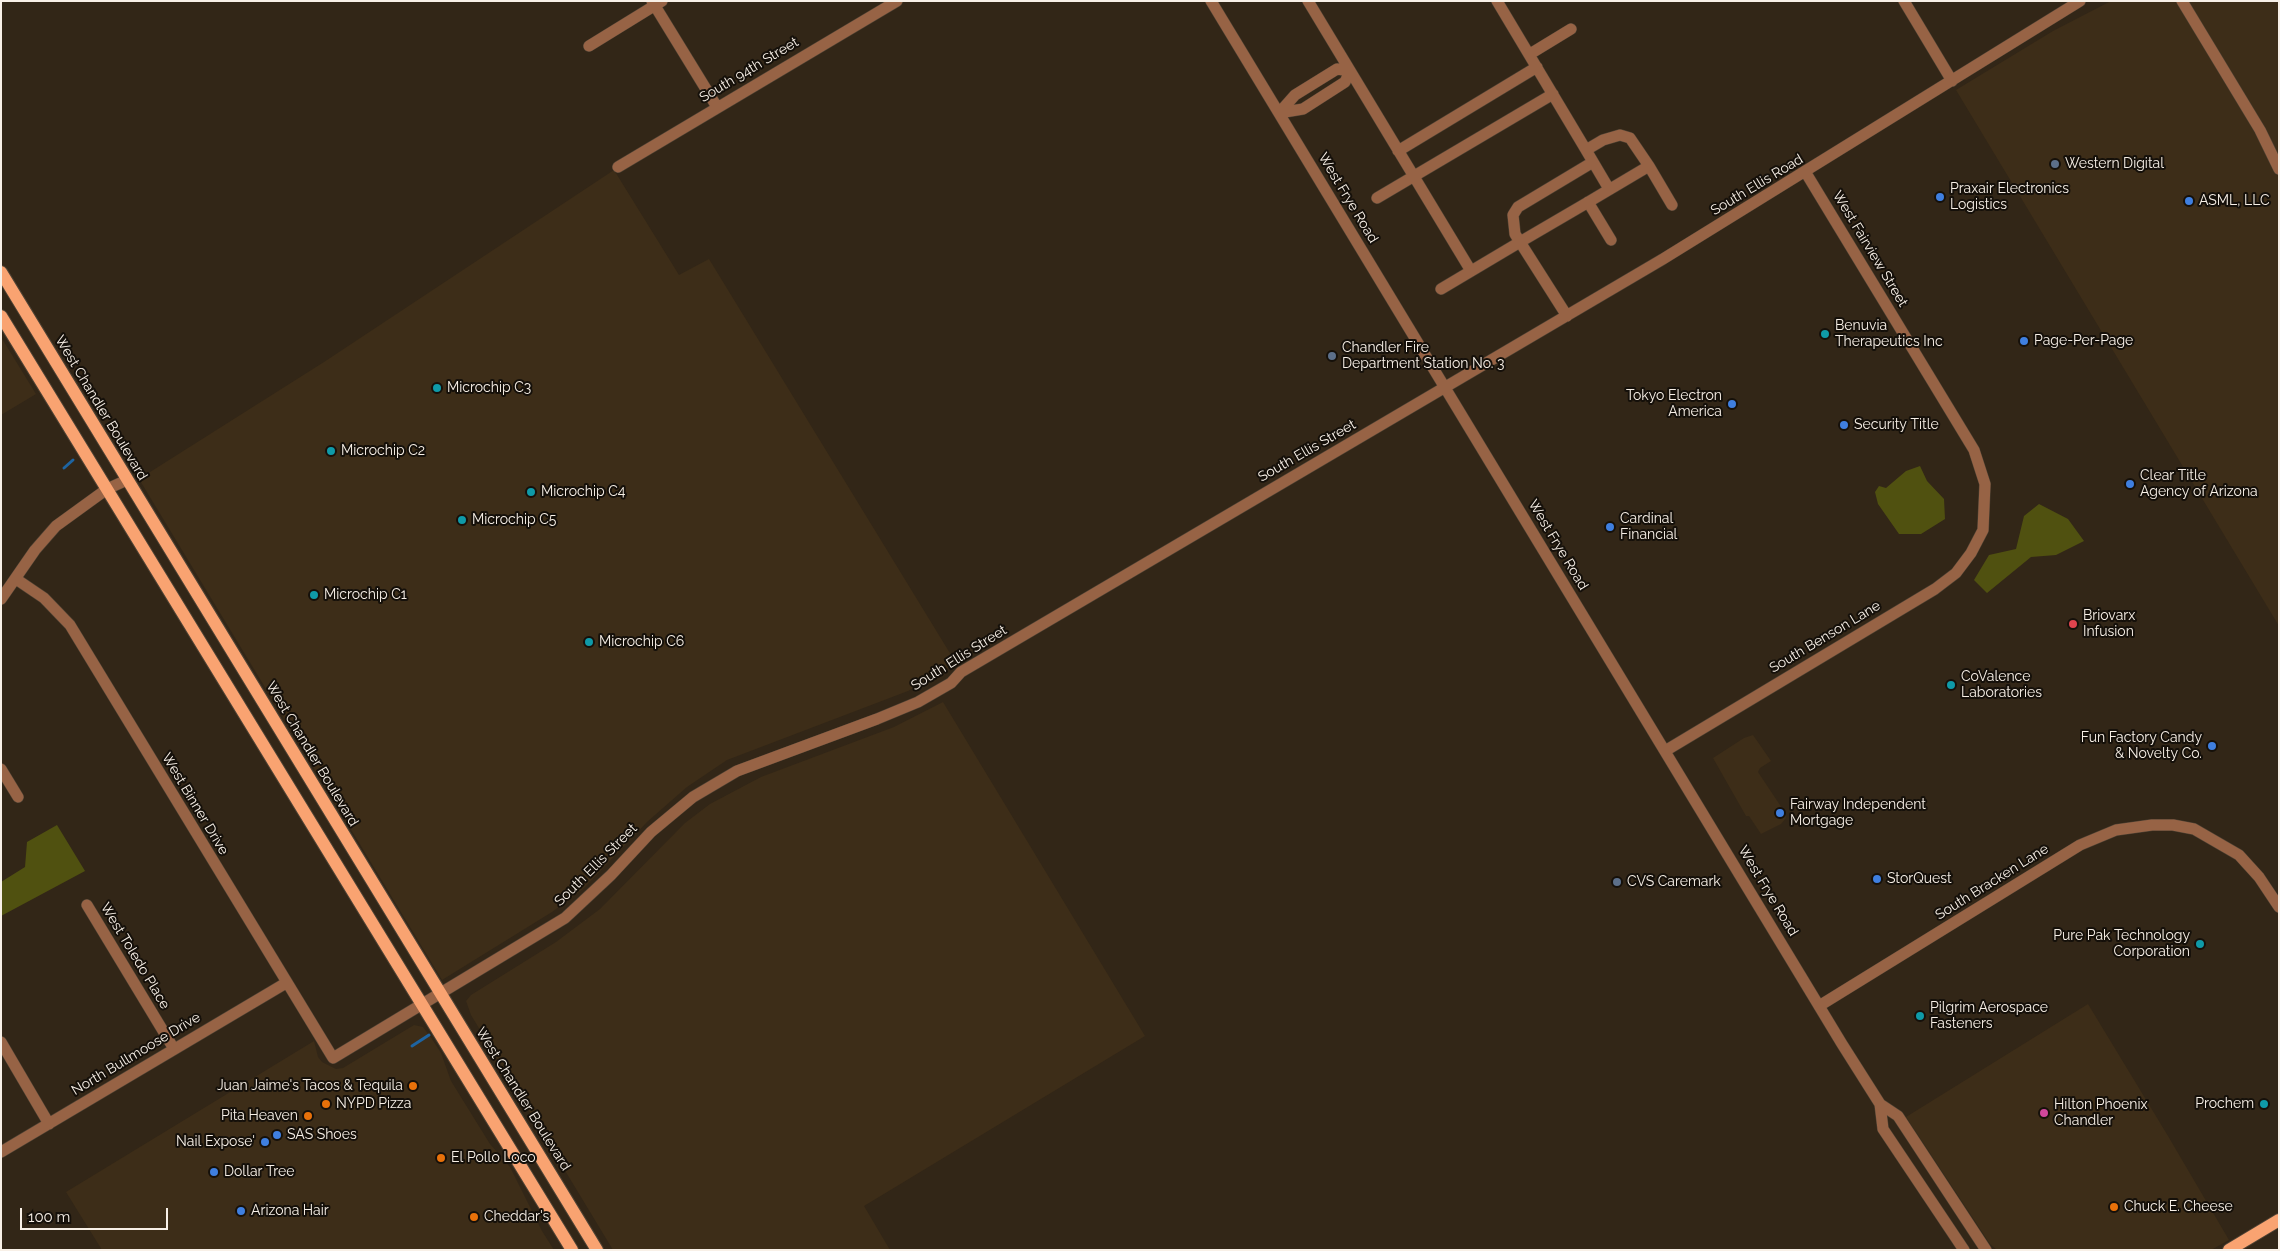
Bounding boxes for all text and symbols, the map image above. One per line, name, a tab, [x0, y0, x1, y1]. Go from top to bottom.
street label: South 94th Street	[696, 34, 802, 106]
street label: West Frye Road	[1314, 150, 1382, 246]
street label: South Ellis Road	[1708, 151, 1806, 219]
place label: Western Digital	[2065, 156, 2164, 172]
marker: Western Digital	[2049, 158, 2061, 170]
place label: Praxair Electronics Logistics	[1950, 181, 2069, 213]
street label: West Fairview Street	[1829, 188, 1911, 310]
marker: Praxair Electronics Logistics	[1934, 191, 1946, 203]
place label: ASML, LLC	[2199, 193, 2270, 209]
marker: ASML, LLC	[2183, 195, 2195, 207]
place label: Benuvia Therapeutics Inc	[1835, 318, 1943, 351]
marker: Benuvia Therapeutics Inc	[1819, 328, 1831, 340]
street label: West Chandler Boulevard	[51, 333, 151, 483]
place label: Page-Per-Page	[2034, 333, 2133, 349]
marker: Page-Per-Page	[2018, 335, 2030, 347]
place label: Chandler Fire Department Station No. 3	[1342, 340, 1504, 372]
marker: Chandler Fire Department Station No. 3	[1326, 350, 1338, 362]
place label: Microchip C3	[447, 380, 531, 396]
marker: Microchip C3	[431, 382, 443, 394]
place label: Tokyo Electron America	[1626, 388, 1722, 421]
marker: Tokyo Electron America	[1726, 398, 1738, 410]
street label: South Ellis Street	[1255, 416, 1359, 486]
place label: Security Title	[1854, 417, 1939, 433]
marker: Security Title	[1838, 419, 1850, 431]
place label: Microchip C2	[341, 443, 425, 459]
marker: Microchip C2	[325, 445, 337, 457]
place label: Clear Title Agency of Arizona	[2140, 468, 2258, 501]
marker: Clear Title Agency of Arizona	[2124, 478, 2136, 490]
place label: Microchip C4	[541, 484, 625, 500]
marker: Microchip C4	[525, 486, 537, 498]
street label: West Frye Road	[1524, 497, 1592, 593]
place label: Cardinal Financial	[1620, 511, 1677, 544]
place label: Microchip C5	[472, 512, 556, 528]
marker: Microchip C5	[456, 514, 468, 526]
marker: Cardinal Financial	[1604, 521, 1616, 533]
place label: Microchip C1	[324, 587, 407, 603]
marker: Microchip C1	[308, 589, 320, 601]
street label: South Benson Lane	[1767, 597, 1883, 677]
place label: Briovarx Infusion	[2083, 608, 2135, 640]
marker: Briovarx Infusion	[2067, 618, 2079, 630]
street label: South Ellis Street	[908, 622, 1010, 694]
place label: Microchip C6	[599, 634, 684, 650]
marker: Microchip C6	[583, 636, 595, 648]
place label: CoValence Laboratories	[1961, 669, 2042, 702]
street label: West Chandler Boulevard	[262, 679, 362, 829]
marker: CoValence Laboratories	[1945, 679, 1957, 691]
place label: Fun Factory Candy & Novelty Co.	[2081, 730, 2202, 762]
marker: Fun Factory Candy & Novelty Co.	[2206, 740, 2218, 752]
street label: West Binner Drive	[158, 750, 232, 858]
place label: Fairway Independent Mortgage	[1790, 797, 1926, 830]
marker: Fairway Independent Mortgage	[1774, 807, 1786, 819]
street label: South Ellis Street	[551, 820, 641, 910]
street label: South Bracken Lane	[1932, 840, 2052, 924]
street label: West Frye Road	[1734, 843, 1802, 939]
place label: StorQuest	[1887, 871, 1952, 887]
marker: StorQuest	[1871, 873, 1883, 885]
place label: CVS Caremark	[1627, 874, 1721, 890]
marker: CVS Caremark	[1611, 876, 1623, 888]
street label: West Toledo Place	[97, 900, 173, 1012]
place label: Pure Pak Technology Corporation	[2053, 928, 2190, 960]
marker: Pure Pak Technology Corporation	[2194, 938, 2206, 950]
place label: Pilgrim Aerospace Fasteners	[1930, 1000, 2048, 1032]
street label: North Bullmoose Drive	[69, 1009, 203, 1099]
marker: Pilgrim Aerospace Fasteners	[1914, 1010, 1926, 1022]
street label: West Chandler Boulevard	[472, 1024, 574, 1174]
place label: Juan Jaime's Tacos & Tequila	[217, 1078, 403, 1094]
marker: Juan Jaime's Tacos & Tequila	[407, 1080, 419, 1092]
place label: NYPD Pizza	[336, 1096, 411, 1112]
place label: Prochem	[2195, 1096, 2254, 1112]
place label: Hilton Phoenix Chandler	[2054, 1097, 2148, 1130]
marker: NYPD Pizza	[320, 1098, 332, 1110]
marker: Prochem	[2258, 1098, 2270, 1110]
marker: Hilton Phoenix Chandler	[2038, 1107, 2050, 1119]
place label: Pita Heaven	[221, 1108, 298, 1124]
marker: Pita Heaven	[302, 1110, 314, 1122]
place label: SAS Shoes	[287, 1127, 357, 1143]
marker: SAS Shoes	[271, 1129, 283, 1141]
place label: Nail Expose'	[176, 1134, 255, 1150]
marker: Nail Expose'	[259, 1136, 271, 1148]
place label: El Pollo Loco	[451, 1150, 536, 1166]
marker: El Pollo Loco	[435, 1152, 447, 1164]
place label: Dollar Tree	[224, 1164, 294, 1180]
marker: Dollar Tree	[208, 1166, 220, 1178]
scale bar	[22, 1198, 170, 1230]
place label: Chuck E. Cheese	[2124, 1199, 2233, 1215]
marker: Chuck E. Cheese	[2108, 1201, 2120, 1213]
place label: Arizona Hair	[251, 1203, 329, 1219]
marker: Arizona Hair	[235, 1205, 247, 1217]
text: 100 m	[28, 1208, 70, 1226]
place label: Cheddar's	[484, 1209, 549, 1225]
marker: Cheddar's	[468, 1211, 480, 1223]

